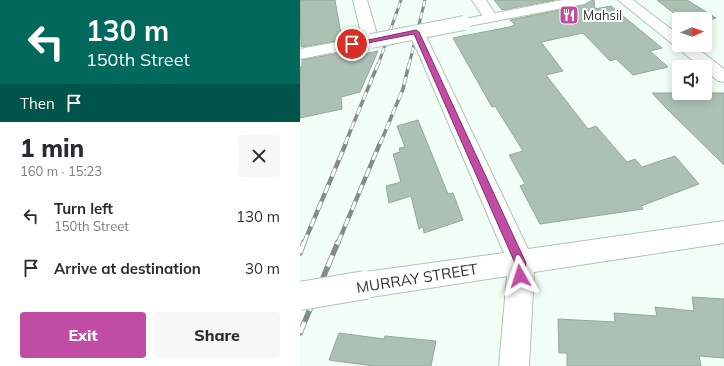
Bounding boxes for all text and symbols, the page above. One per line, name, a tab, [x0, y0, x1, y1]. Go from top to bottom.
restaurant icon: Mahsil	[558, 4, 580, 26]
place label: Mahsil	[583, 7, 622, 23]
north arrow	[672, 12, 712, 52]
map controls	[672, 12, 712, 100]
text: 130 m	[86, 13, 169, 48]
icon: left	[20, 16, 72, 68]
pin	[335, 27, 369, 61]
icon: arrive	[341, 33, 363, 55]
text: 150th Street	[86, 48, 190, 71]
button: sound	[672, 60, 712, 100]
icon: arrive	[63, 92, 85, 114]
text: Then	[20, 94, 55, 113]
text: 1 min	[20, 133, 84, 163]
button: close	[238, 135, 280, 177]
text: 160 m · 15:23	[20, 163, 102, 179]
text: Turn left	[54, 199, 113, 218]
icon: left	[20, 205, 42, 227]
text: 130 m	[236, 207, 280, 226]
text: 150th Street	[54, 218, 129, 234]
position arrow	[499, 255, 541, 297]
icon: arrive	[20, 257, 42, 279]
text: Arrive at destination	[54, 259, 201, 278]
text: 30 m	[245, 259, 280, 278]
street label: MURRAY STREET	[355, 259, 479, 297]
button: Exit	[20, 312, 146, 358]
button: Share	[154, 312, 280, 358]

